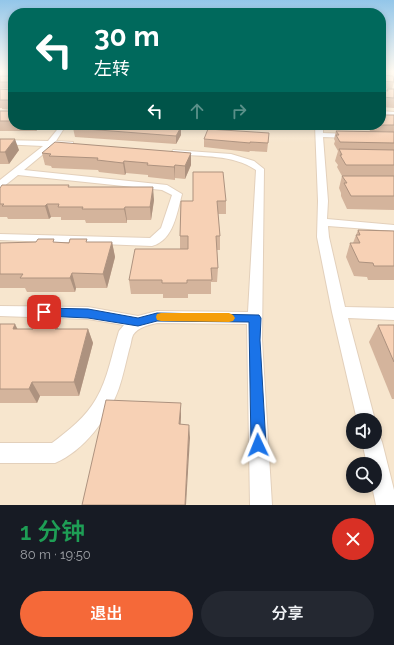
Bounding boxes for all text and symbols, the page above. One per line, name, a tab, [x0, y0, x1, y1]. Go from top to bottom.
text: 30 m	[94, 20, 160, 53]
icon: left	[28, 24, 80, 76]
text: 左转	[94, 58, 130, 79]
icon: left	[144, 100, 166, 122]
icon: ahead	[186, 100, 208, 122]
icon: right	[228, 100, 250, 122]
pin	[27, 295, 61, 329]
icon: arrive	[33, 301, 55, 323]
map controls	[346, 413, 382, 493]
button: sound	[346, 413, 382, 449]
position arrow	[237, 424, 279, 466]
button: search	[346, 457, 382, 493]
text: 1 分钟	[20, 517, 85, 546]
button: close	[332, 518, 374, 560]
text: 80 m · 19:50	[20, 547, 91, 562]
button: 退出	[20, 591, 193, 637]
button: 分享	[201, 591, 374, 637]

